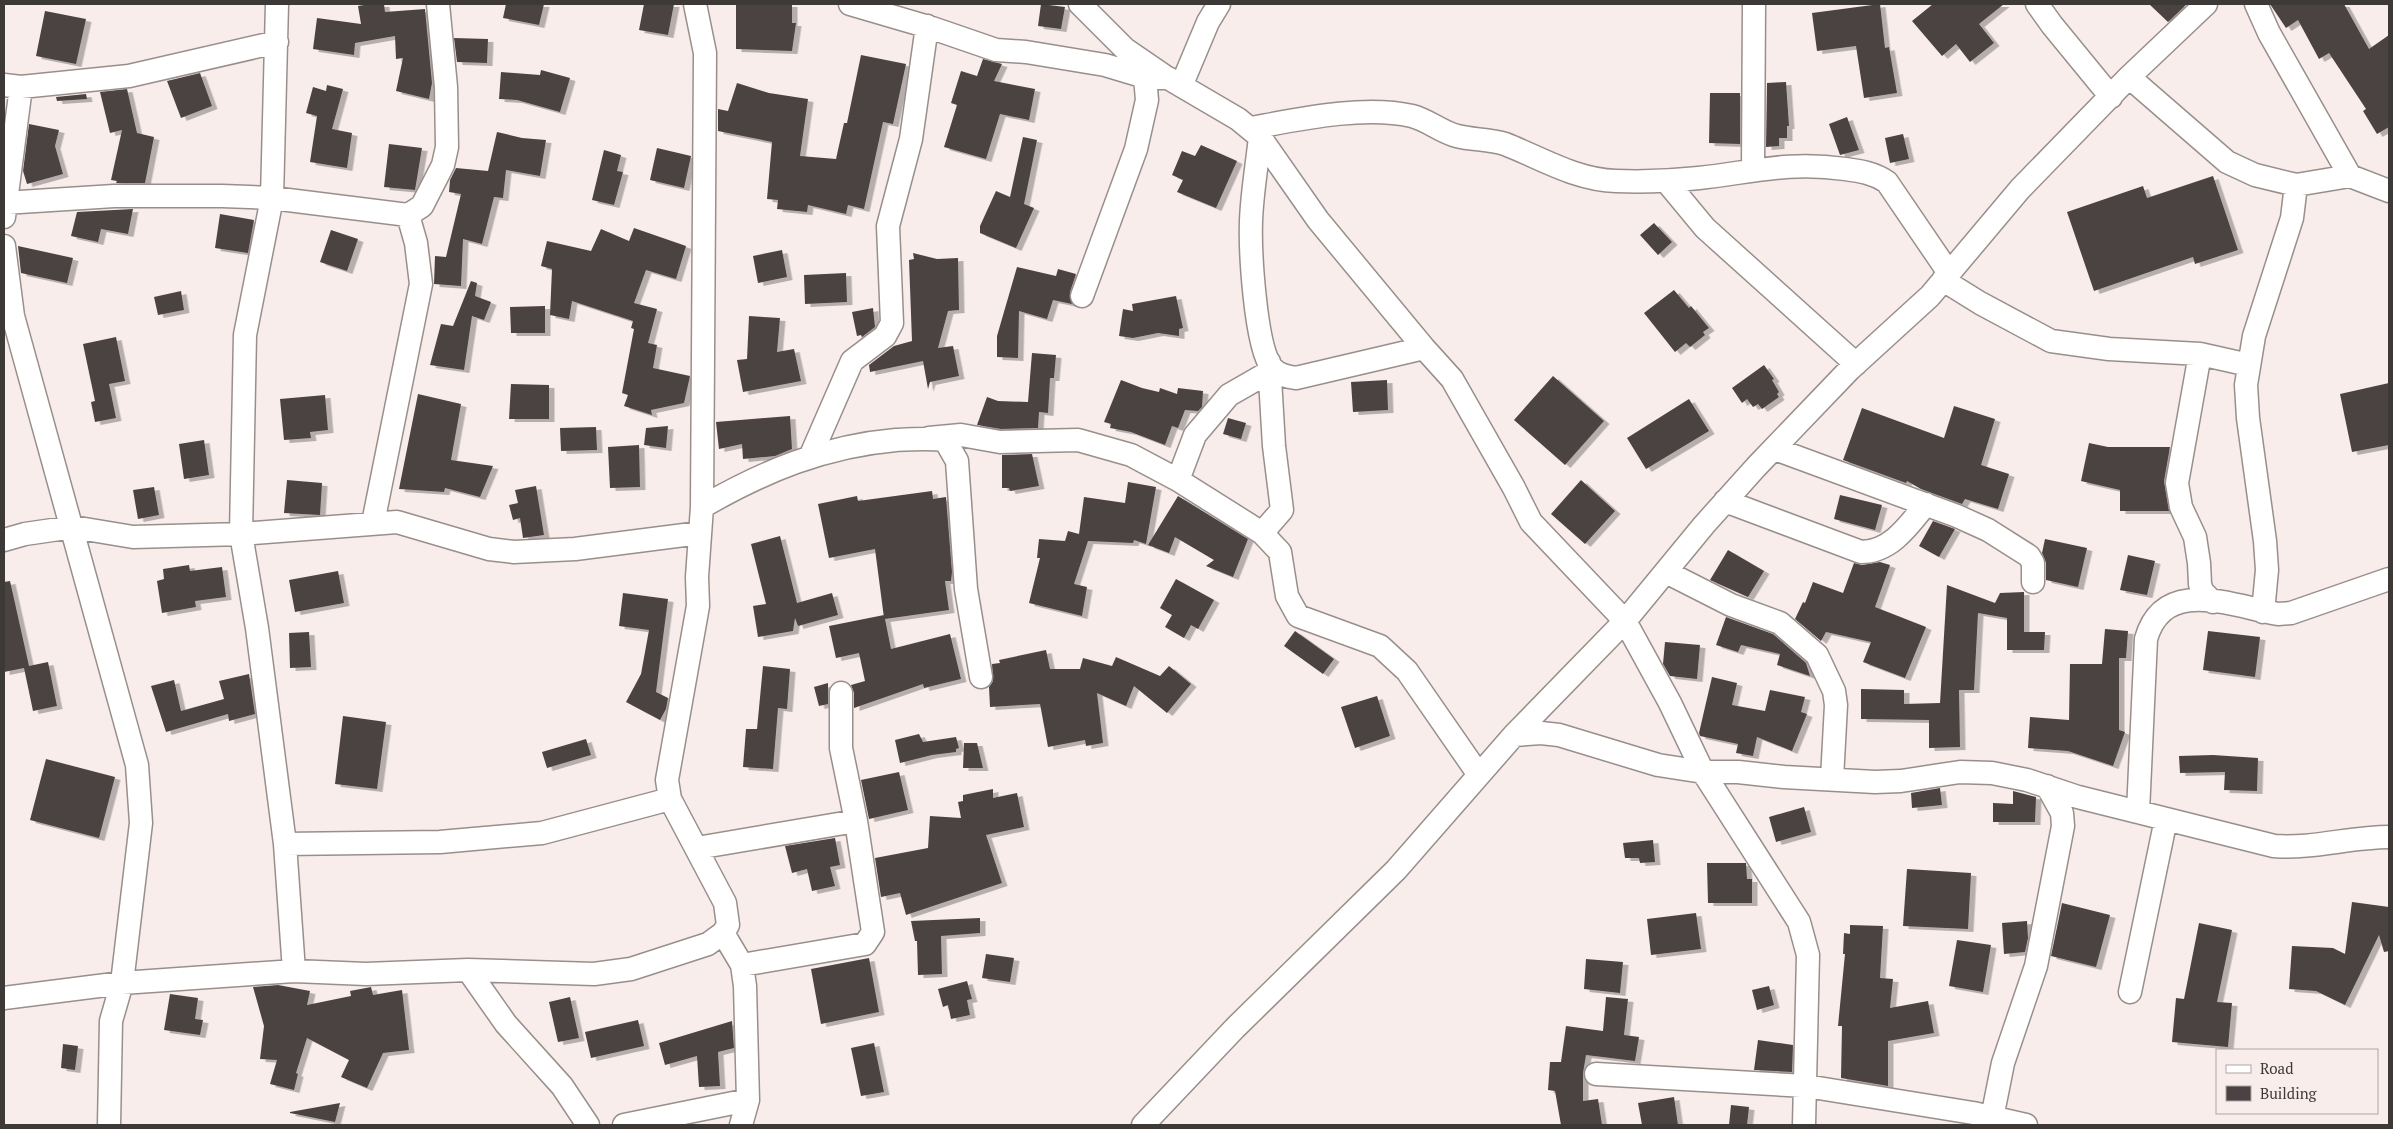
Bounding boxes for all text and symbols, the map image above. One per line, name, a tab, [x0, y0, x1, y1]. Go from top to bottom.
legend	[2216, 1049, 2378, 1114]
text: Road	[2260, 1058, 2293, 1078]
text: Building	[2260, 1083, 2318, 1103]

